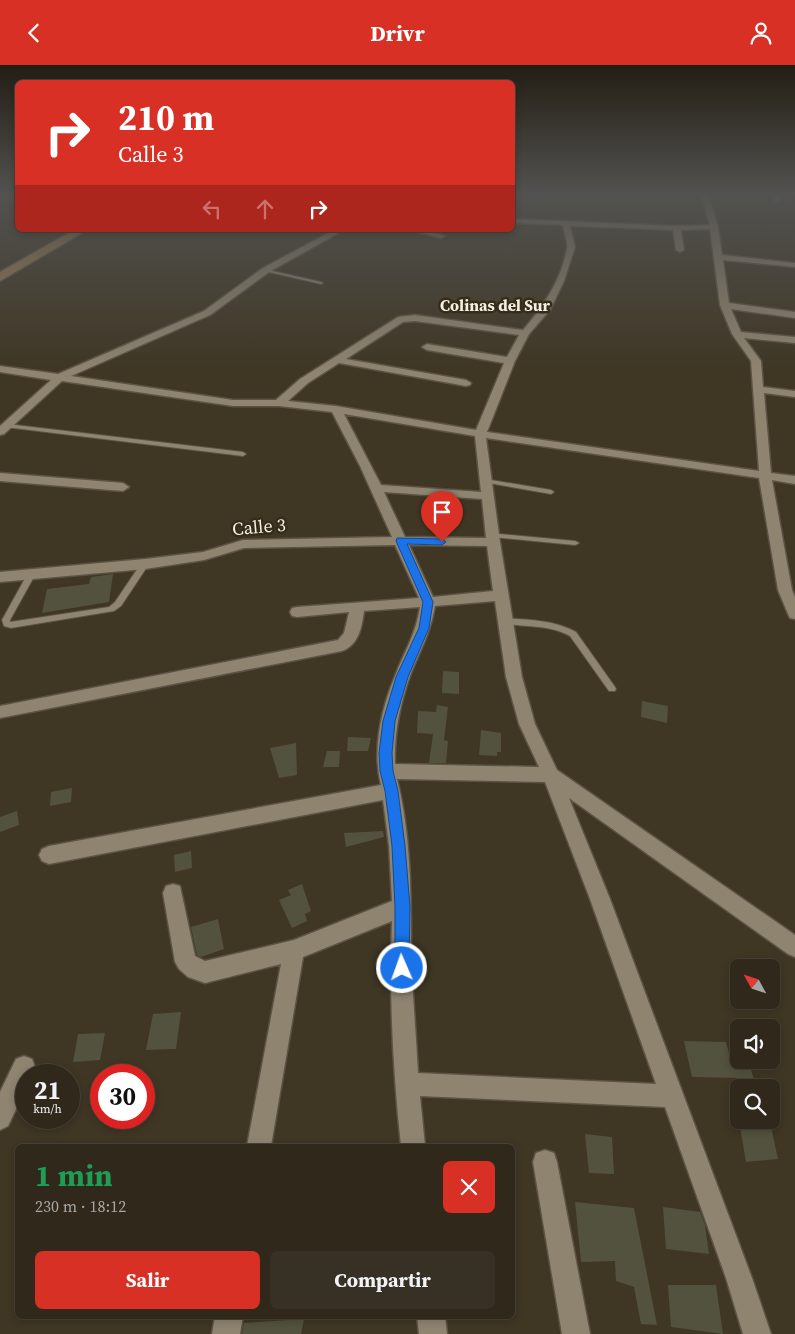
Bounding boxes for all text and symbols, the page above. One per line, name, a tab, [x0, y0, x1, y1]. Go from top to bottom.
text: Drivr	[370, 18, 425, 48]
icon: back	[20, 19, 48, 47]
icon: person	[747, 19, 775, 47]
text: 210 m	[118, 94, 214, 142]
icon: right	[35, 100, 100, 165]
text: Calle 3	[118, 139, 184, 169]
icon: left	[198, 195, 226, 223]
icon: ahead	[251, 195, 279, 223]
icon: right	[304, 195, 332, 223]
district label: Colinas del Sur	[440, 294, 551, 316]
pin	[421, 491, 463, 542]
icon: arrive	[428, 498, 456, 526]
street label: Calle 3	[231, 512, 287, 541]
position arrow	[375, 941, 427, 993]
north arrow	[730, 959, 780, 1009]
map controls	[730, 959, 780, 1129]
button: sound	[730, 1019, 780, 1069]
speed limit sign: 30	[90, 1064, 155, 1129]
text: 21	[34, 1073, 61, 1107]
button: search	[730, 1079, 780, 1129]
text: km/h	[33, 1101, 62, 1117]
text: 1 min	[35, 1155, 113, 1196]
button: close	[443, 1161, 495, 1213]
text: 230 m · 18:12	[35, 1195, 126, 1217]
button: Salir	[35, 1251, 260, 1309]
button: Compartir	[270, 1251, 495, 1309]

